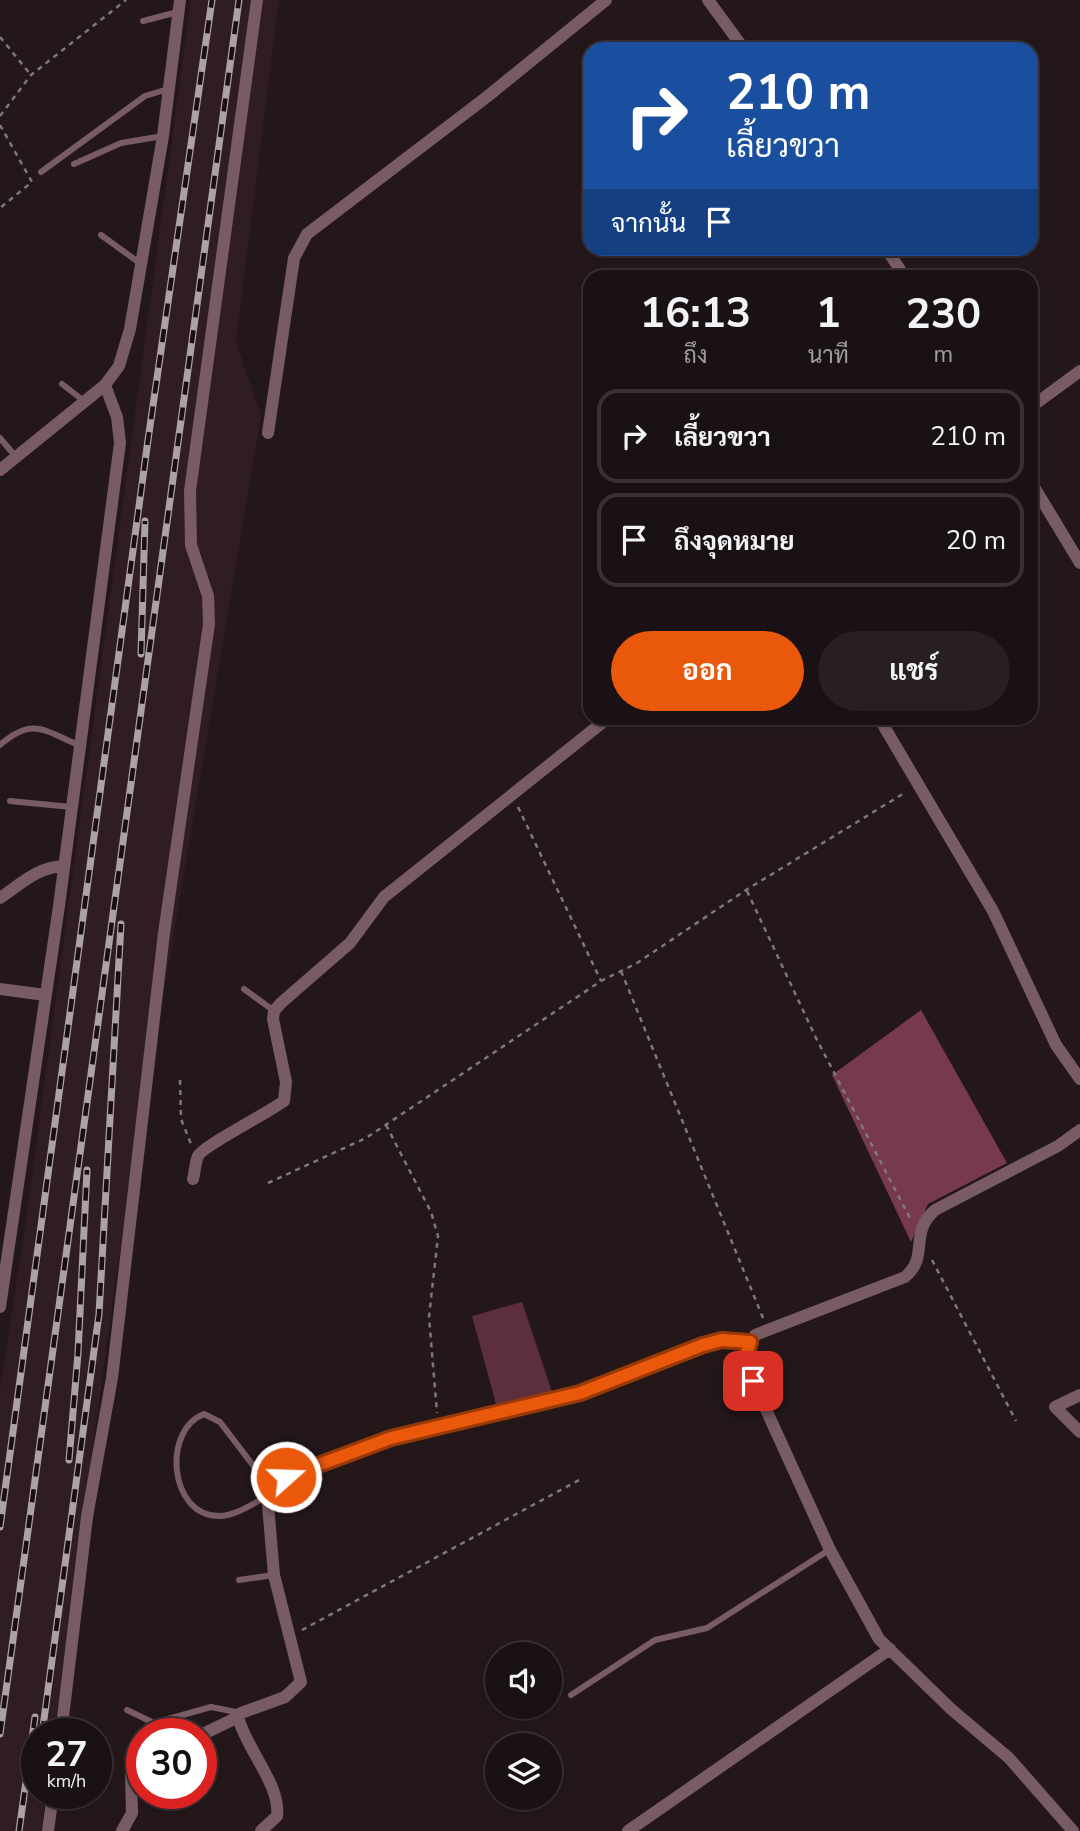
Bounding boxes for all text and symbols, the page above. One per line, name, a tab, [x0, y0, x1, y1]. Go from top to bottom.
text: 210 m	[726, 59, 870, 126]
icon: right	[611, 70, 702, 161]
text: เลี้ยวขวา	[726, 125, 840, 168]
icon: arrive	[700, 203, 738, 241]
text: จากนั้น	[611, 206, 686, 241]
text: 16:13	[640, 285, 751, 342]
text: 1	[816, 285, 841, 342]
text: 230	[906, 286, 981, 343]
text: m	[934, 339, 953, 370]
text: ถึง	[684, 340, 707, 371]
text: นาที	[808, 340, 849, 371]
icon: right	[615, 417, 653, 455]
text: 210 m	[930, 419, 1006, 454]
text: เลี้ยวขวา	[674, 420, 771, 455]
icon: arrive	[615, 521, 653, 559]
text: 20 m	[946, 523, 1006, 558]
text: ถึงจุดหมาย	[674, 524, 795, 559]
button: ออก	[611, 631, 804, 711]
button: แชร์	[818, 631, 1010, 711]
pin	[723, 1351, 783, 1411]
icon: arrive	[734, 1362, 772, 1400]
position arrow	[249, 1440, 323, 1514]
map controls	[485, 1642, 562, 1810]
button: sound	[485, 1642, 562, 1719]
speed limit sign: 30	[126, 1718, 217, 1809]
text: 27	[45, 1731, 88, 1778]
button: layers	[485, 1733, 562, 1810]
text: km/h	[47, 1769, 86, 1793]

